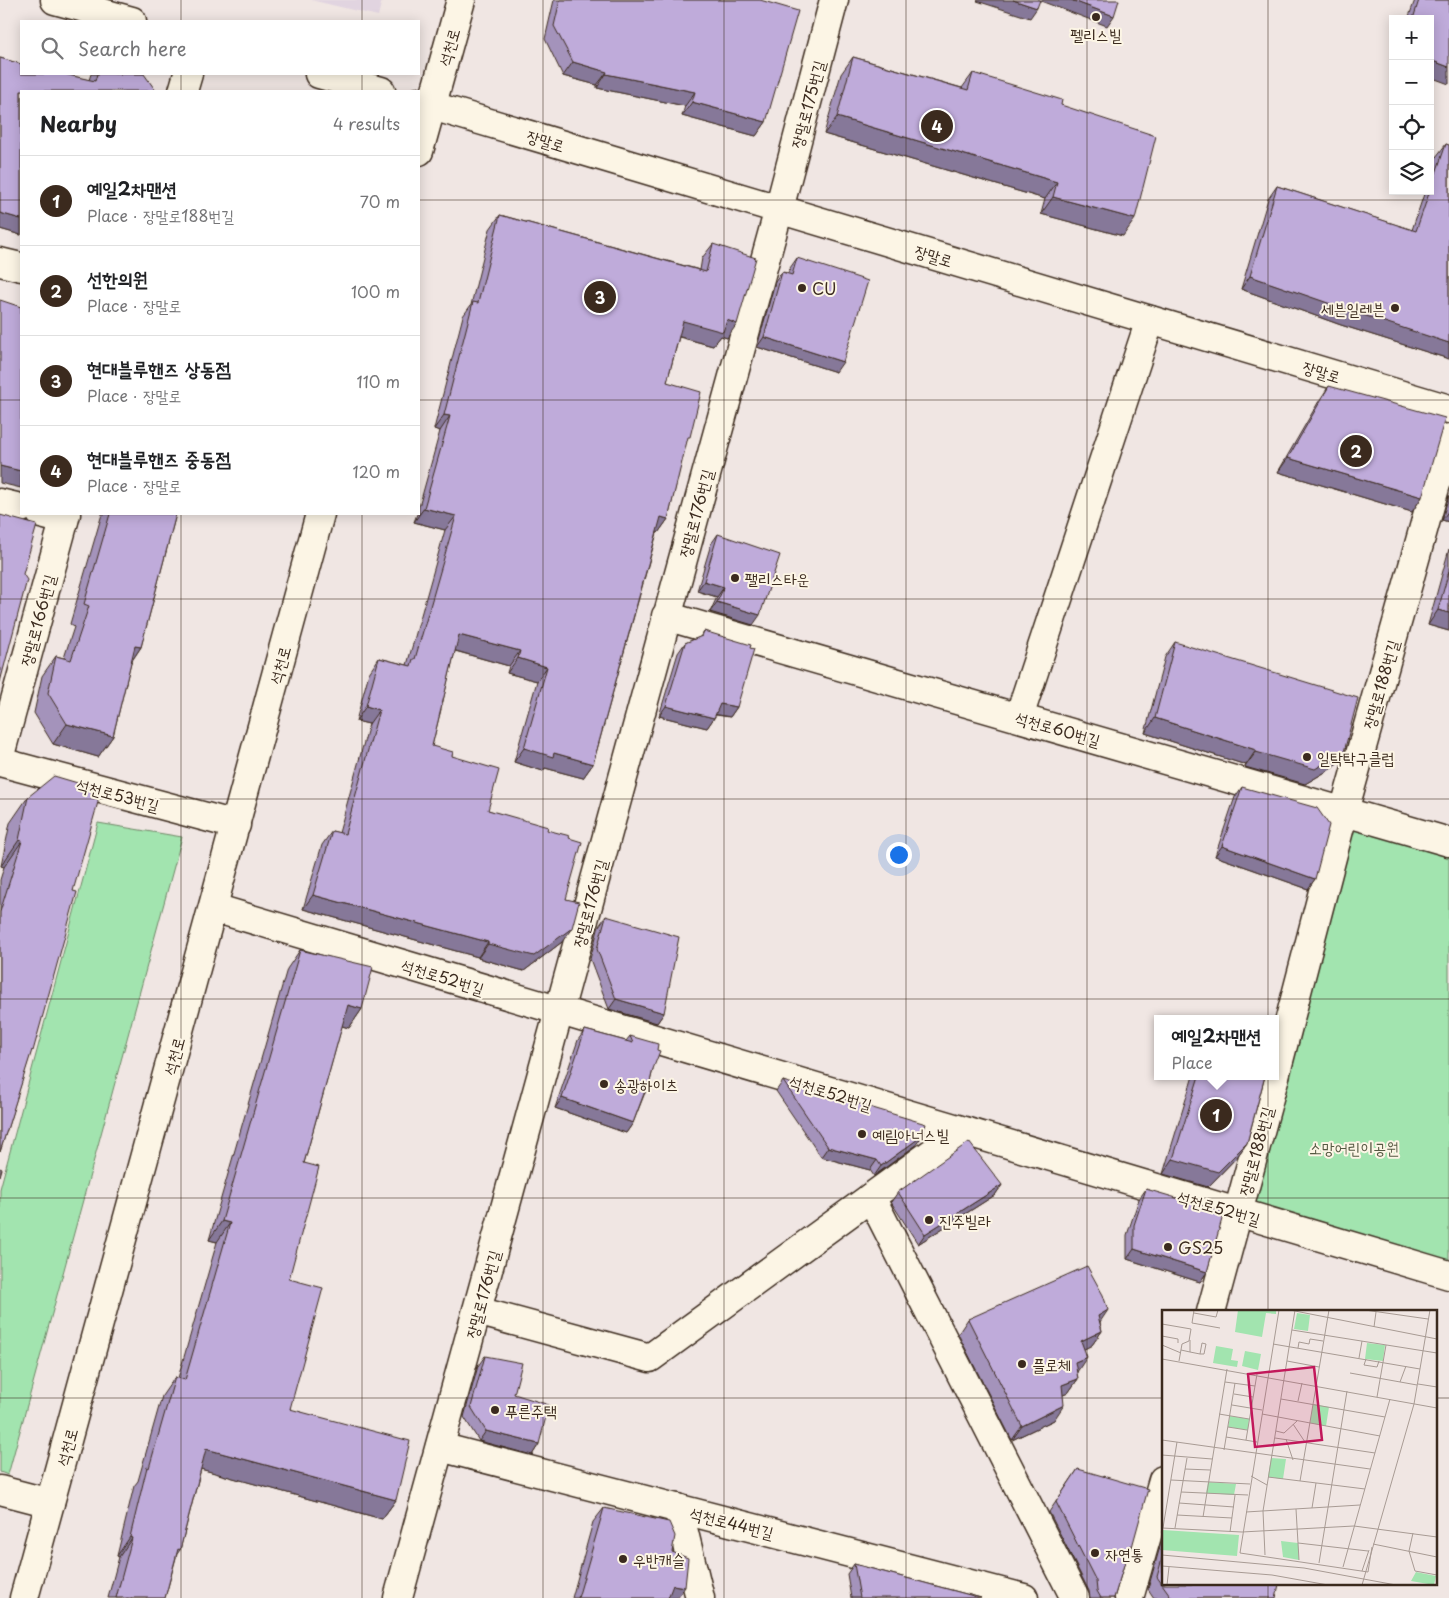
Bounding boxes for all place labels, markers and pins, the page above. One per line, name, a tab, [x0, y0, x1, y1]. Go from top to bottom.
marker: 펠리스빌	[1090, 11, 1102, 23]
place label: 펠리스빌	[1070, 22, 1122, 46]
pin: 4	[921, 107, 953, 145]
place label: CU	[812, 276, 836, 300]
pin: 3	[584, 278, 616, 316]
marker: CU	[796, 282, 808, 294]
place label: 세븐일레븐	[1321, 296, 1385, 320]
marker: 세븐일레븐	[1389, 302, 1401, 314]
pin: 2	[1340, 432, 1372, 470]
place label: 팰리스타운	[745, 566, 809, 590]
marker: 팰리스타운	[729, 572, 741, 584]
place label: 일탁탁구클럽	[1317, 745, 1394, 769]
marker: 일탁탁구클럽	[1301, 751, 1313, 763]
place label: 송광하이츠	[614, 1072, 678, 1096]
marker: 송광하이츠	[598, 1078, 610, 1090]
pin: 1	[1200, 1096, 1232, 1134]
place label: 예림아너스빌	[872, 1122, 949, 1146]
marker: 예림아너스빌	[856, 1128, 868, 1140]
place label: 진주빌라	[939, 1208, 991, 1232]
marker: 진주빌라	[923, 1214, 935, 1226]
place label: GS25	[1178, 1235, 1223, 1259]
marker: GS25	[1162, 1241, 1174, 1253]
place label: 플로체	[1032, 1352, 1071, 1376]
marker: 플로체	[1016, 1358, 1028, 1370]
place label: 푸른주택	[505, 1398, 557, 1422]
marker: 푸른주택	[489, 1404, 501, 1416]
place label: 자연통	[1105, 1541, 1144, 1565]
place label: 우반캐슬	[633, 1547, 685, 1571]
marker: 자연통	[1089, 1547, 1101, 1559]
marker: 우반캐슬	[617, 1553, 629, 1565]

